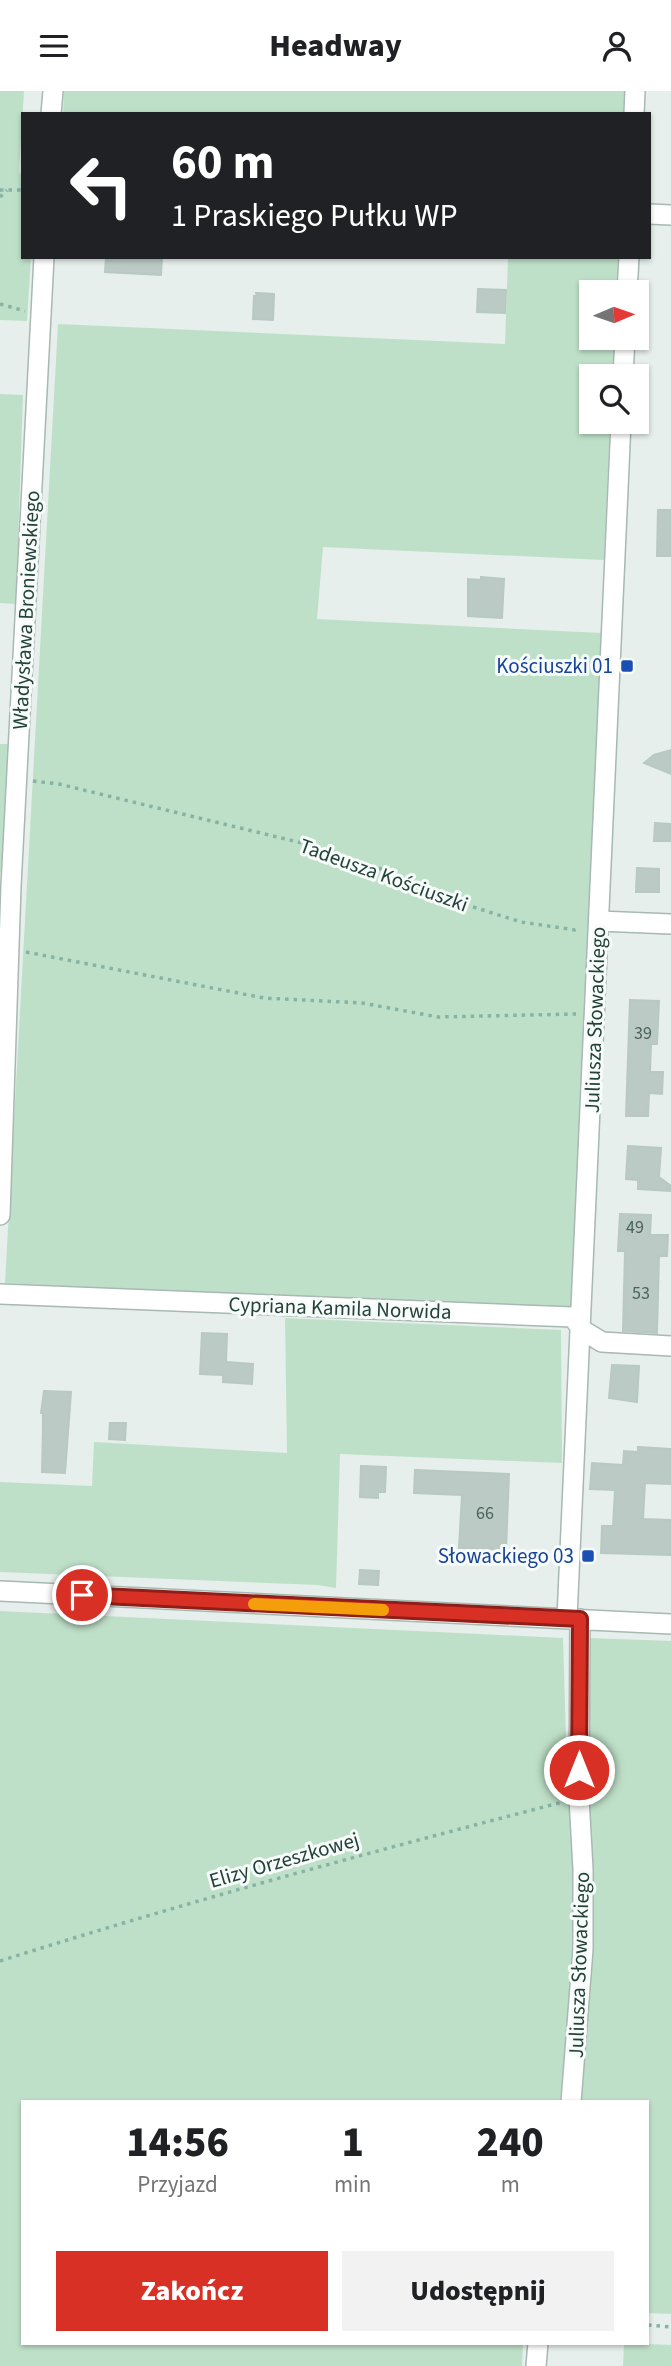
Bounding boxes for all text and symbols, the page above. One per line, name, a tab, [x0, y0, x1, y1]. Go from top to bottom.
text: Headway	[269, 23, 402, 69]
icon: menu	[35, 27, 73, 65]
icon: person	[598, 27, 636, 65]
text: 60 m	[171, 128, 275, 198]
icon: left	[56, 140, 147, 231]
text: 1 Praskiego Pułku WP	[171, 193, 458, 239]
north arrow	[579, 280, 649, 350]
map controls	[579, 280, 649, 434]
button: search	[579, 364, 649, 434]
street label: Władysława Broniewskiego	[5, 490, 47, 730]
place label: Kościuszki 01	[496, 651, 613, 681]
marker: Kościuszki 01	[619, 658, 635, 674]
street label: Tadeusza Kościuszki	[296, 831, 472, 919]
street label: Juliusza Słowackiego	[577, 926, 613, 1114]
house number: 39	[634, 1021, 652, 1046]
house number: 49	[626, 1215, 644, 1240]
house number: 53	[632, 1281, 650, 1306]
street label: Cypriana Kamila Norwida	[228, 1289, 452, 1327]
house number: 66	[476, 1501, 494, 1526]
place label: Słowackiego 03	[438, 1541, 574, 1571]
marker: Słowackiego 03	[580, 1548, 596, 1564]
pin	[52, 1565, 112, 1625]
icon: arrive	[63, 1576, 101, 1614]
position arrow	[542, 1733, 616, 1807]
street label: Elizy Orzeszkowej	[206, 1824, 362, 1896]
street label: Juliusza Słowackiego	[561, 1871, 597, 2059]
text: 14:56	[126, 2113, 229, 2173]
text: 1	[341, 2113, 364, 2173]
text: 240	[477, 2113, 544, 2173]
text: Przyjazd	[137, 2168, 218, 2201]
text: min	[334, 2168, 371, 2201]
text: m	[501, 2168, 520, 2201]
button: Zakończ	[56, 2251, 328, 2331]
button: Udostępnij	[342, 2251, 614, 2331]

